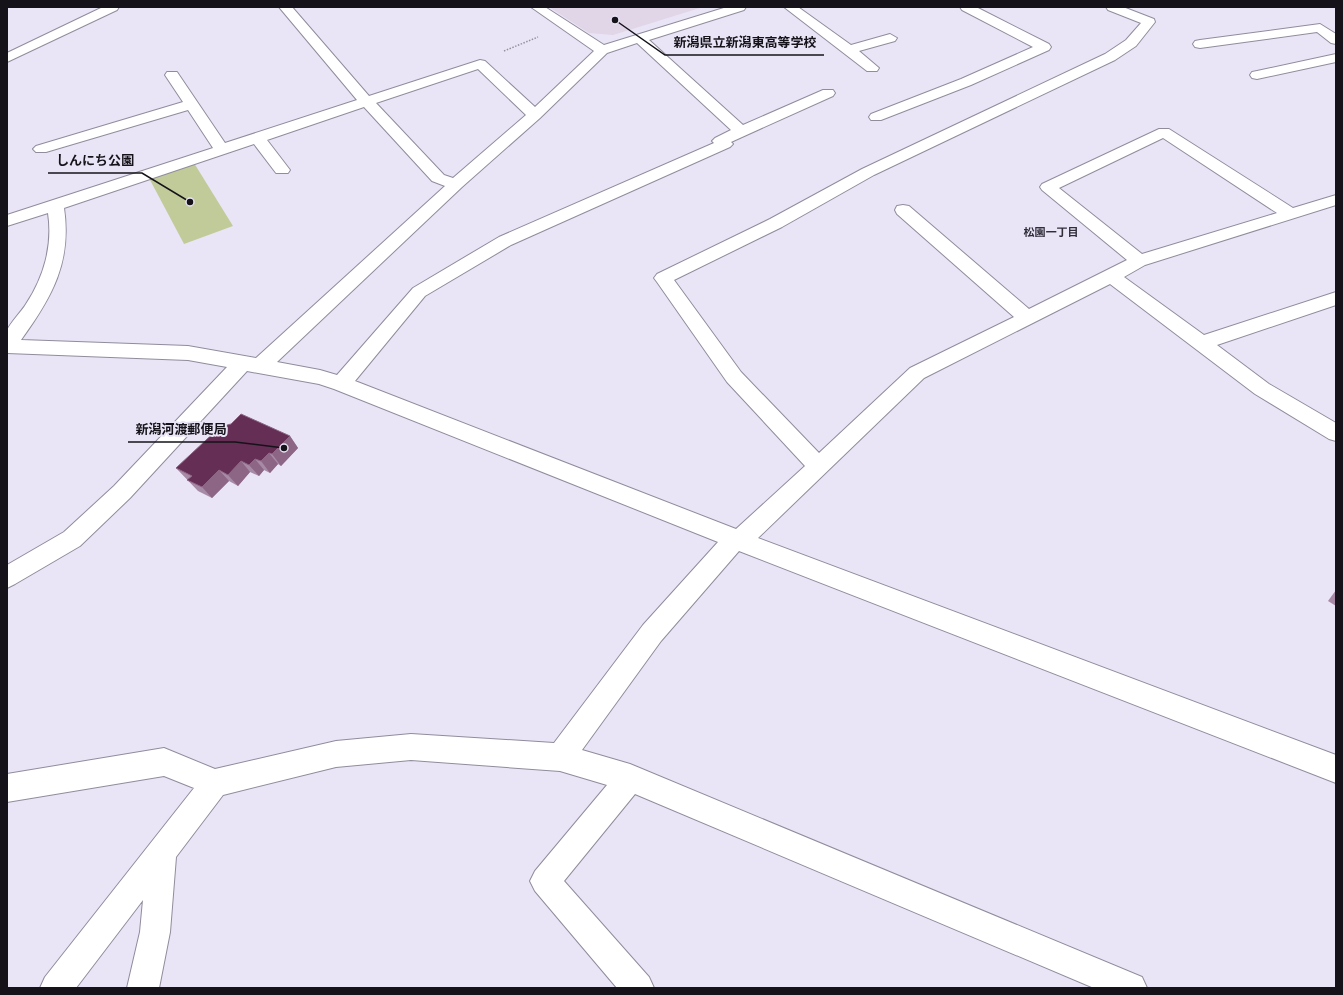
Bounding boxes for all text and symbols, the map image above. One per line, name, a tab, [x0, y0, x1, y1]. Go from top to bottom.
callout: 新潟県立新潟東高等学校	[665, 30, 824, 55]
text: 新潟県立新潟東高等学校	[673, 35, 817, 50]
callout: しんにち公園	[48, 148, 142, 173]
text: しんにち公園	[56, 153, 134, 168]
district label: 松園一丁目	[1024, 226, 1079, 239]
callout: 新潟河渡郵便局	[128, 417, 235, 442]
text: 新潟河渡郵便局	[135, 422, 227, 437]

